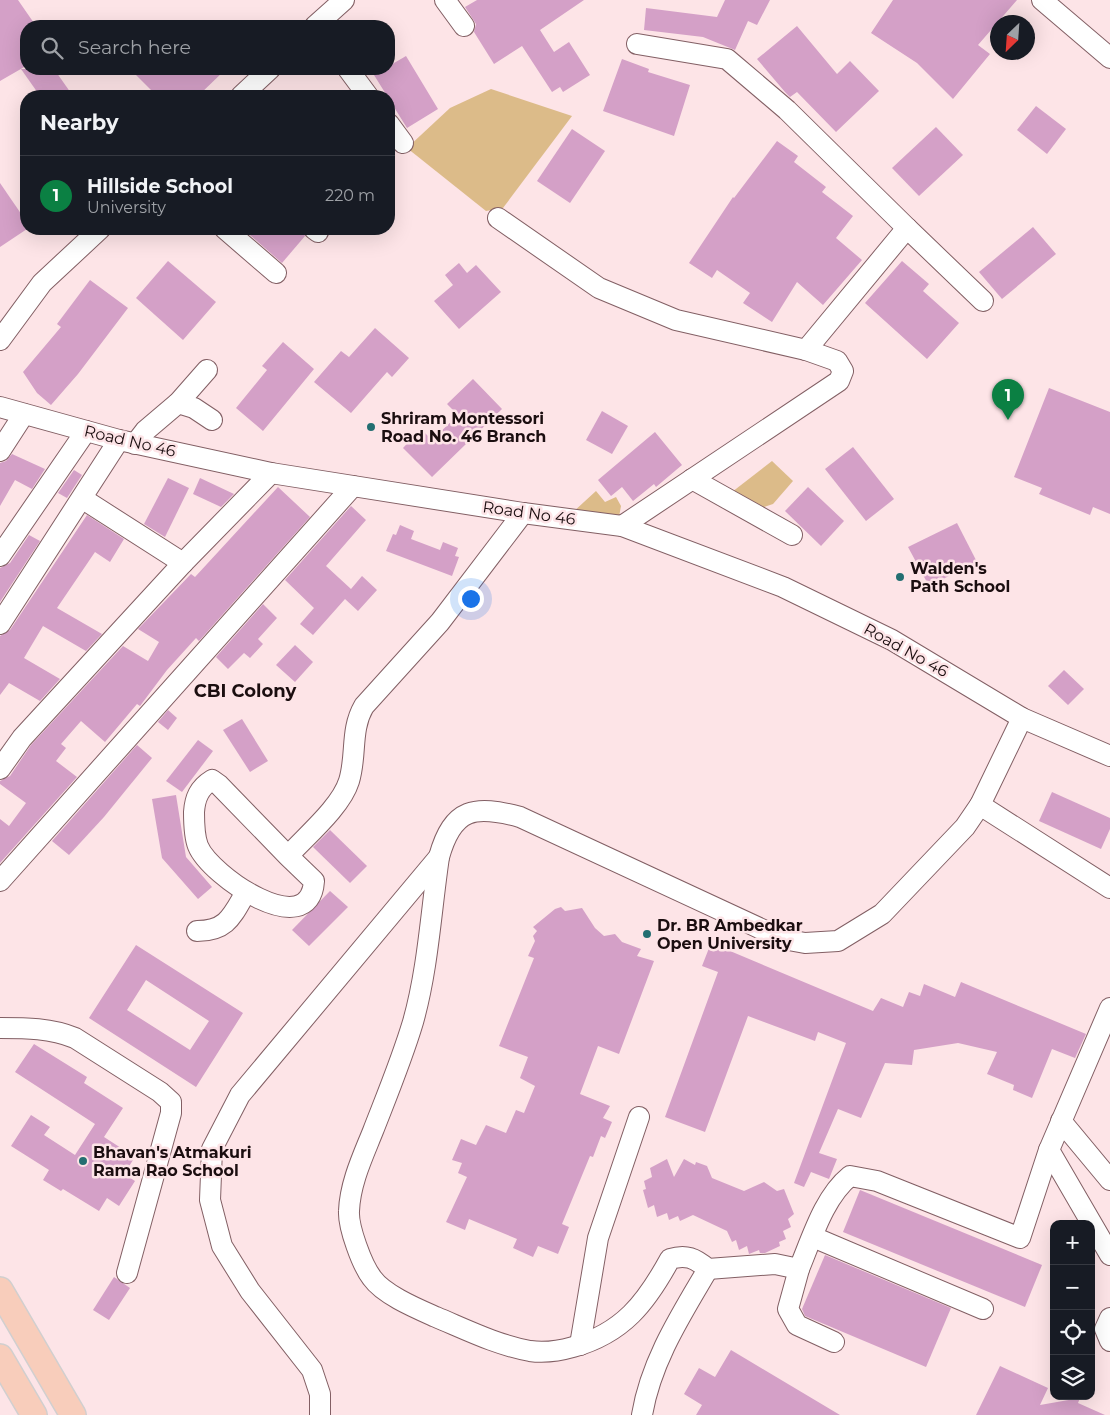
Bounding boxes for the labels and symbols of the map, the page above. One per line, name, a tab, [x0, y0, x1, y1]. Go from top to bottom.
north arrow	[990, 15, 1035, 60]
pin: 1	[992, 379, 1024, 420]
place label: Shriram Montessori Road No. 46 Branch	[381, 409, 546, 446]
street label: Road No 46	[82, 421, 178, 461]
marker: Shriram Montessori Road No. 46 Branch	[365, 421, 377, 433]
street label: Road No 46	[481, 497, 577, 529]
place label: Walden's Path School	[910, 559, 1010, 596]
marker: Walden's Path School	[894, 571, 906, 583]
your location	[458, 586, 484, 612]
street label: Road No 46	[860, 619, 952, 681]
district label: CBI Colony	[194, 680, 296, 702]
place label: Dr. BR Ambedkar Open University	[657, 916, 803, 953]
marker: Dr. BR Ambedkar Open University	[641, 928, 653, 940]
place label: Bhavan's Atmakuri Rama Rao School	[93, 1143, 252, 1180]
marker: Bhavan's Atmakuri Rama Rao School	[77, 1155, 89, 1167]

